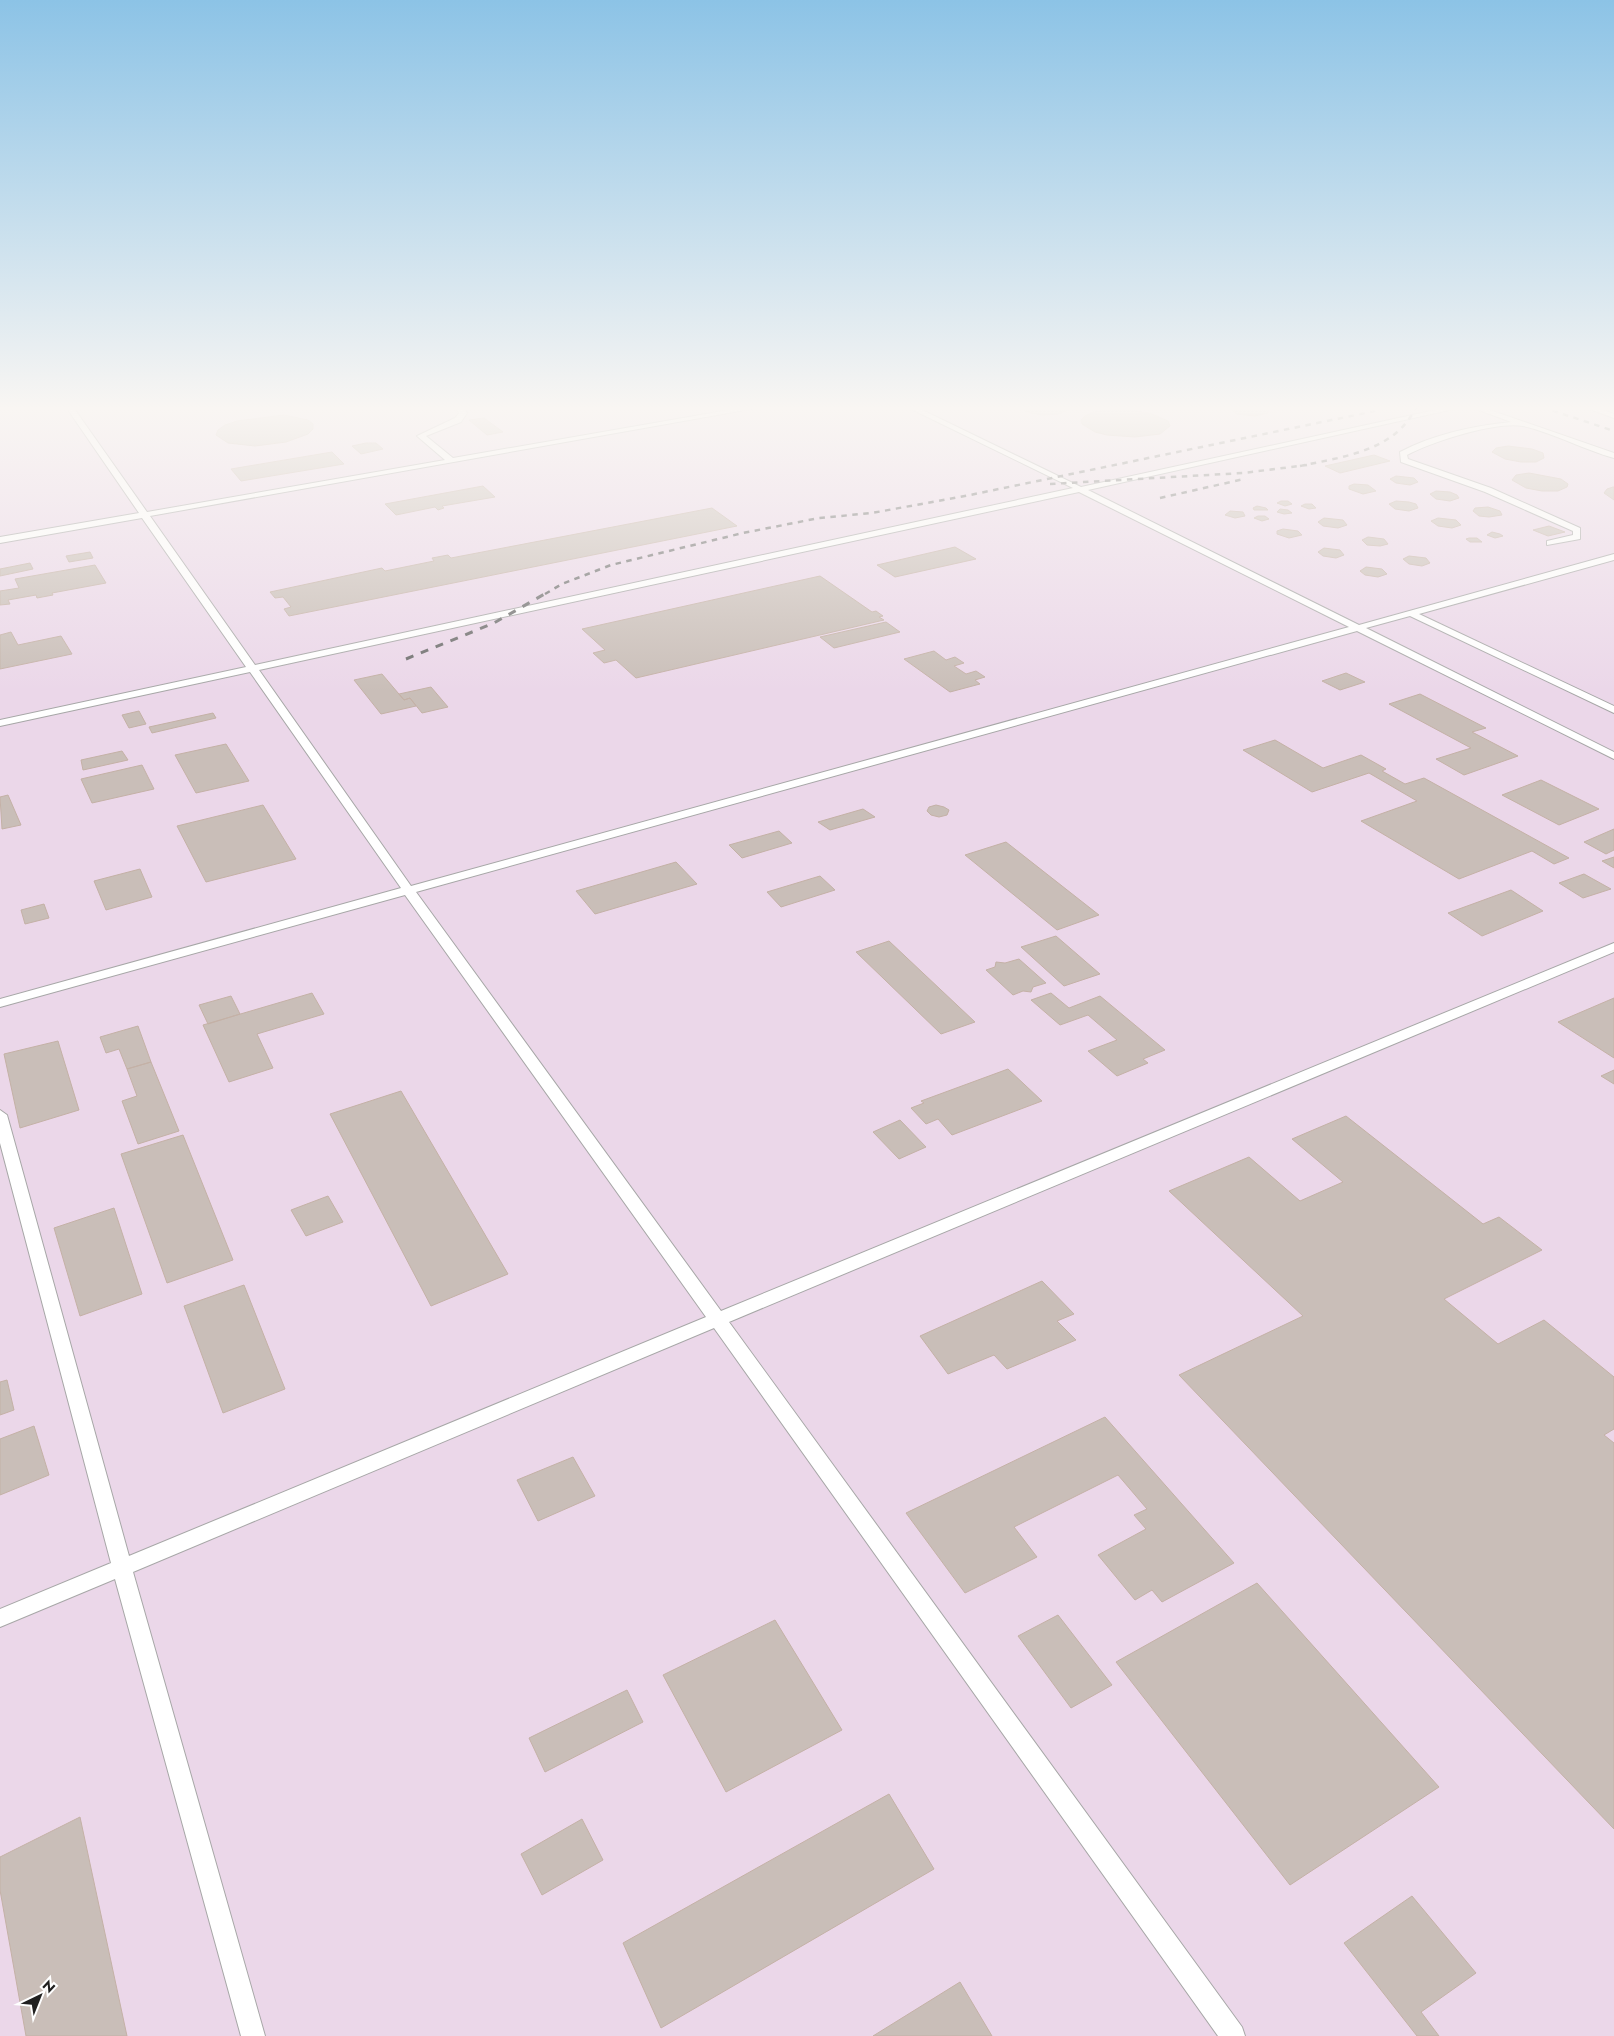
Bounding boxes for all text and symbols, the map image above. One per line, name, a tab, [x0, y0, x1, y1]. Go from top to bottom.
north arrow	[15, 1971, 65, 2021]
text: N	[38, 1975, 60, 1998]

